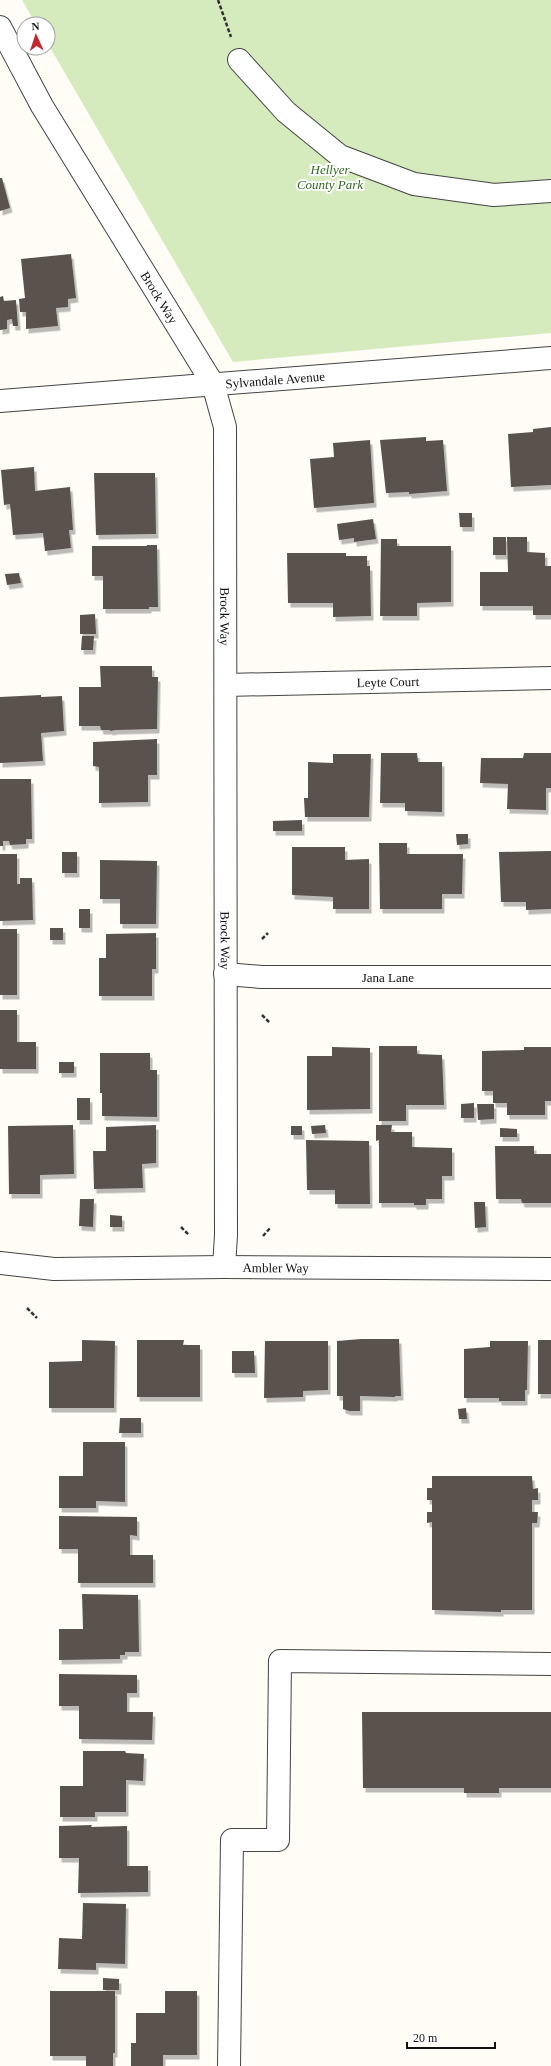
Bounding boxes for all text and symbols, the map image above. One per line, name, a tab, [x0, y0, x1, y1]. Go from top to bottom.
north arrow	[16, 16, 56, 56]
text: N	[31, 20, 40, 32]
park label: Hellyer County Park	[297, 162, 363, 192]
street label: Brock Way	[138, 269, 181, 327]
street label: Sylvandale Avenue	[225, 369, 326, 391]
street label: Brock Way	[217, 587, 232, 646]
street label: Leyte Court	[357, 674, 420, 690]
street label: Brock Way	[218, 911, 233, 970]
street label: Jana Lane	[362, 970, 414, 985]
street label: Ambler Way	[242, 1260, 309, 1276]
scale bar	[407, 2024, 495, 2050]
text: 20 m	[413, 2031, 438, 2045]

